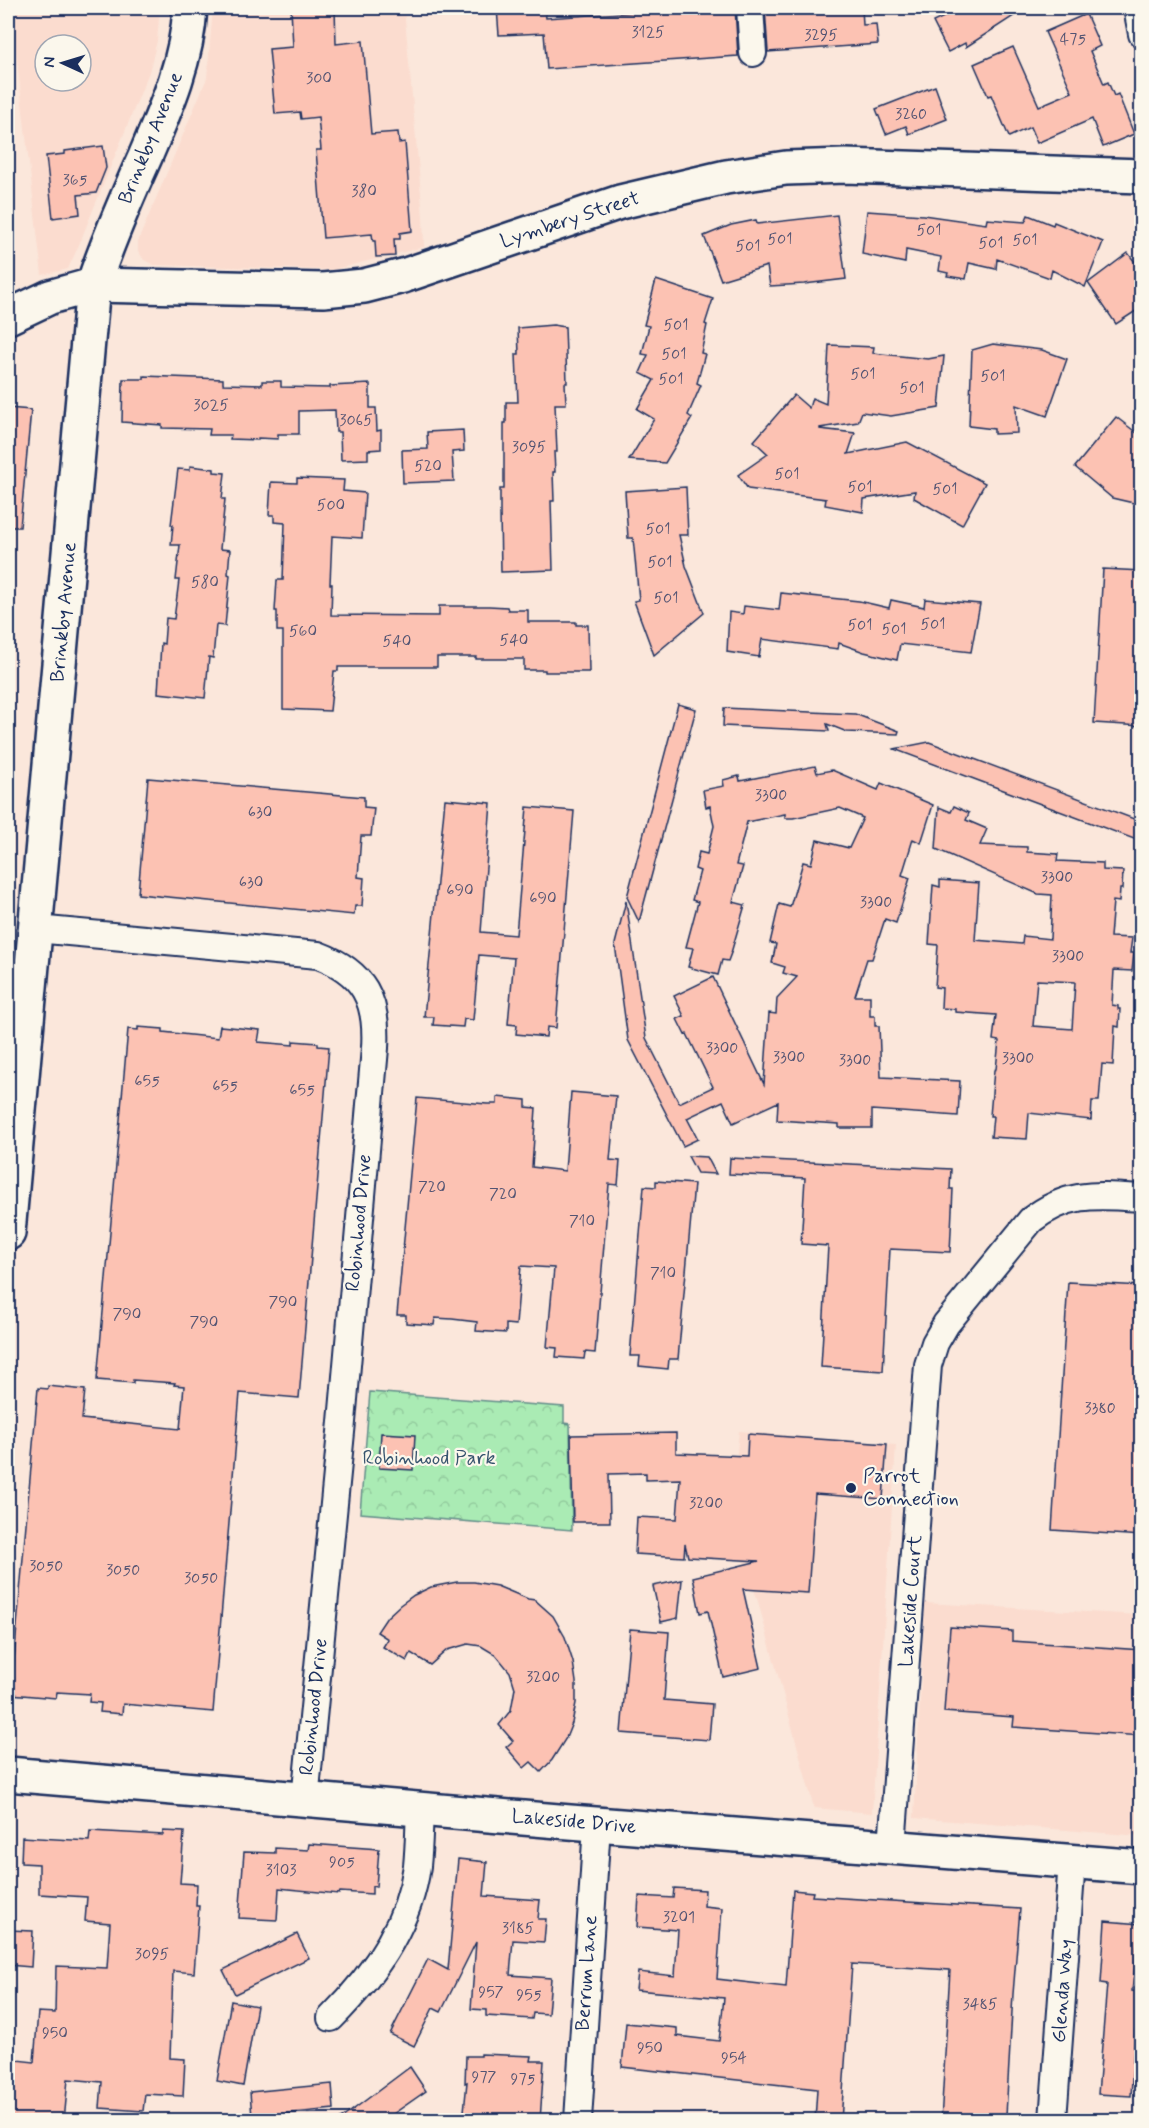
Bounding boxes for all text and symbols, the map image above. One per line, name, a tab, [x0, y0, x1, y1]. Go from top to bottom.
house number: 3125	[631, 22, 665, 43]
house number: 3295	[804, 25, 838, 46]
house number: 475	[1060, 29, 1086, 50]
north arrow	[33, 33, 93, 93]
text: N	[39, 56, 60, 68]
street label: Brinkby Avenue	[112, 68, 190, 208]
house number: 300	[306, 68, 332, 89]
house number: 3260	[895, 104, 927, 125]
house number: 365	[63, 170, 88, 191]
house number: 380	[351, 181, 377, 202]
street label: Lymbery Street	[497, 185, 643, 255]
house number: 501	[917, 220, 941, 241]
house number: 501	[768, 229, 792, 250]
house number: 501	[1013, 230, 1037, 251]
house number: 501	[979, 233, 1003, 254]
house number: 501	[736, 236, 760, 257]
house number: 501	[664, 315, 688, 336]
house number: 501	[662, 344, 686, 365]
house number: 501	[851, 364, 875, 385]
house number: 501	[981, 366, 1005, 387]
house number: 501	[659, 369, 683, 390]
house number: 501	[900, 378, 924, 399]
house number: 3025	[193, 395, 229, 416]
house number: 3065	[339, 410, 373, 431]
house number: 3095	[512, 437, 546, 458]
house number: 520	[414, 456, 442, 477]
house number: 501	[775, 464, 799, 485]
house number: 501	[848, 477, 872, 498]
house number: 501	[933, 479, 957, 500]
house number: 500	[317, 495, 345, 516]
house number: 501	[646, 519, 670, 540]
street label: Brinkby Avenue	[44, 541, 84, 683]
house number: 501	[648, 552, 672, 573]
house number: 580	[191, 572, 219, 593]
house number: 501	[654, 588, 678, 609]
house number: 501	[921, 614, 945, 635]
house number: 501	[848, 615, 872, 636]
house number: 501	[882, 619, 906, 640]
house number: 560	[289, 621, 317, 642]
house number: 540	[500, 630, 528, 651]
house number: 540	[383, 631, 411, 652]
house number: 3300	[755, 785, 787, 806]
house number: 630	[248, 802, 272, 823]
house number: 3300	[1041, 867, 1073, 888]
house number: 630	[239, 872, 263, 893]
house number: 690	[446, 880, 474, 901]
house number: 690	[529, 888, 557, 909]
house number: 3300	[860, 892, 892, 913]
house number: 3300	[1052, 946, 1084, 967]
house number: 3300	[706, 1038, 738, 1059]
house number: 3300	[773, 1047, 805, 1068]
house number: 3300	[1002, 1048, 1034, 1069]
house number: 3300	[839, 1050, 871, 1071]
house number: 655	[134, 1071, 160, 1092]
house number: 655	[212, 1076, 238, 1097]
house number: 655	[289, 1080, 315, 1101]
street label: Robinhood Drive	[340, 1153, 378, 1293]
house number: 720	[418, 1177, 446, 1198]
house number: 720	[489, 1184, 517, 1205]
house number: 710	[569, 1211, 595, 1232]
house number: 710	[650, 1263, 676, 1284]
house number: 790	[269, 1292, 297, 1313]
house number: 790	[113, 1304, 141, 1325]
house number: 790	[190, 1312, 218, 1333]
house number: 3380	[1084, 1398, 1116, 1419]
park label: Robinhood Park	[362, 1445, 496, 1472]
place label: Parrot Connection	[863, 1463, 959, 1513]
marker: Parrot Connection	[844, 1481, 858, 1495]
house number: 3200	[689, 1493, 723, 1514]
street label: Lakeside Court	[893, 1534, 929, 1668]
house number: 3050	[29, 1556, 63, 1577]
house number: 3050	[106, 1560, 140, 1581]
house number: 3050	[184, 1568, 218, 1589]
street label: Robinhood Drive	[293, 1637, 335, 1777]
house number: 3200	[526, 1667, 560, 1688]
street label: Lakeside Drive	[511, 1803, 637, 1841]
house number: 905	[329, 1852, 355, 1873]
house number: 3103	[266, 1860, 296, 1881]
house number: 3201	[663, 1907, 695, 1928]
street label: Berrum Lane	[569, 1914, 605, 2032]
house number: 3185	[502, 1918, 534, 1939]
street label: Glenda Way	[1046, 1938, 1080, 2044]
house number: 3095	[135, 1944, 169, 1965]
house number: 957	[478, 1982, 504, 2003]
house number: 955	[516, 1985, 542, 2006]
house number: 3485	[962, 1994, 998, 2015]
house number: 950	[42, 2023, 68, 2044]
house number: 950	[637, 2038, 663, 2059]
house number: 954	[721, 2048, 747, 2069]
house number: 977	[472, 2067, 496, 2088]
house number: 975	[511, 2069, 535, 2090]

